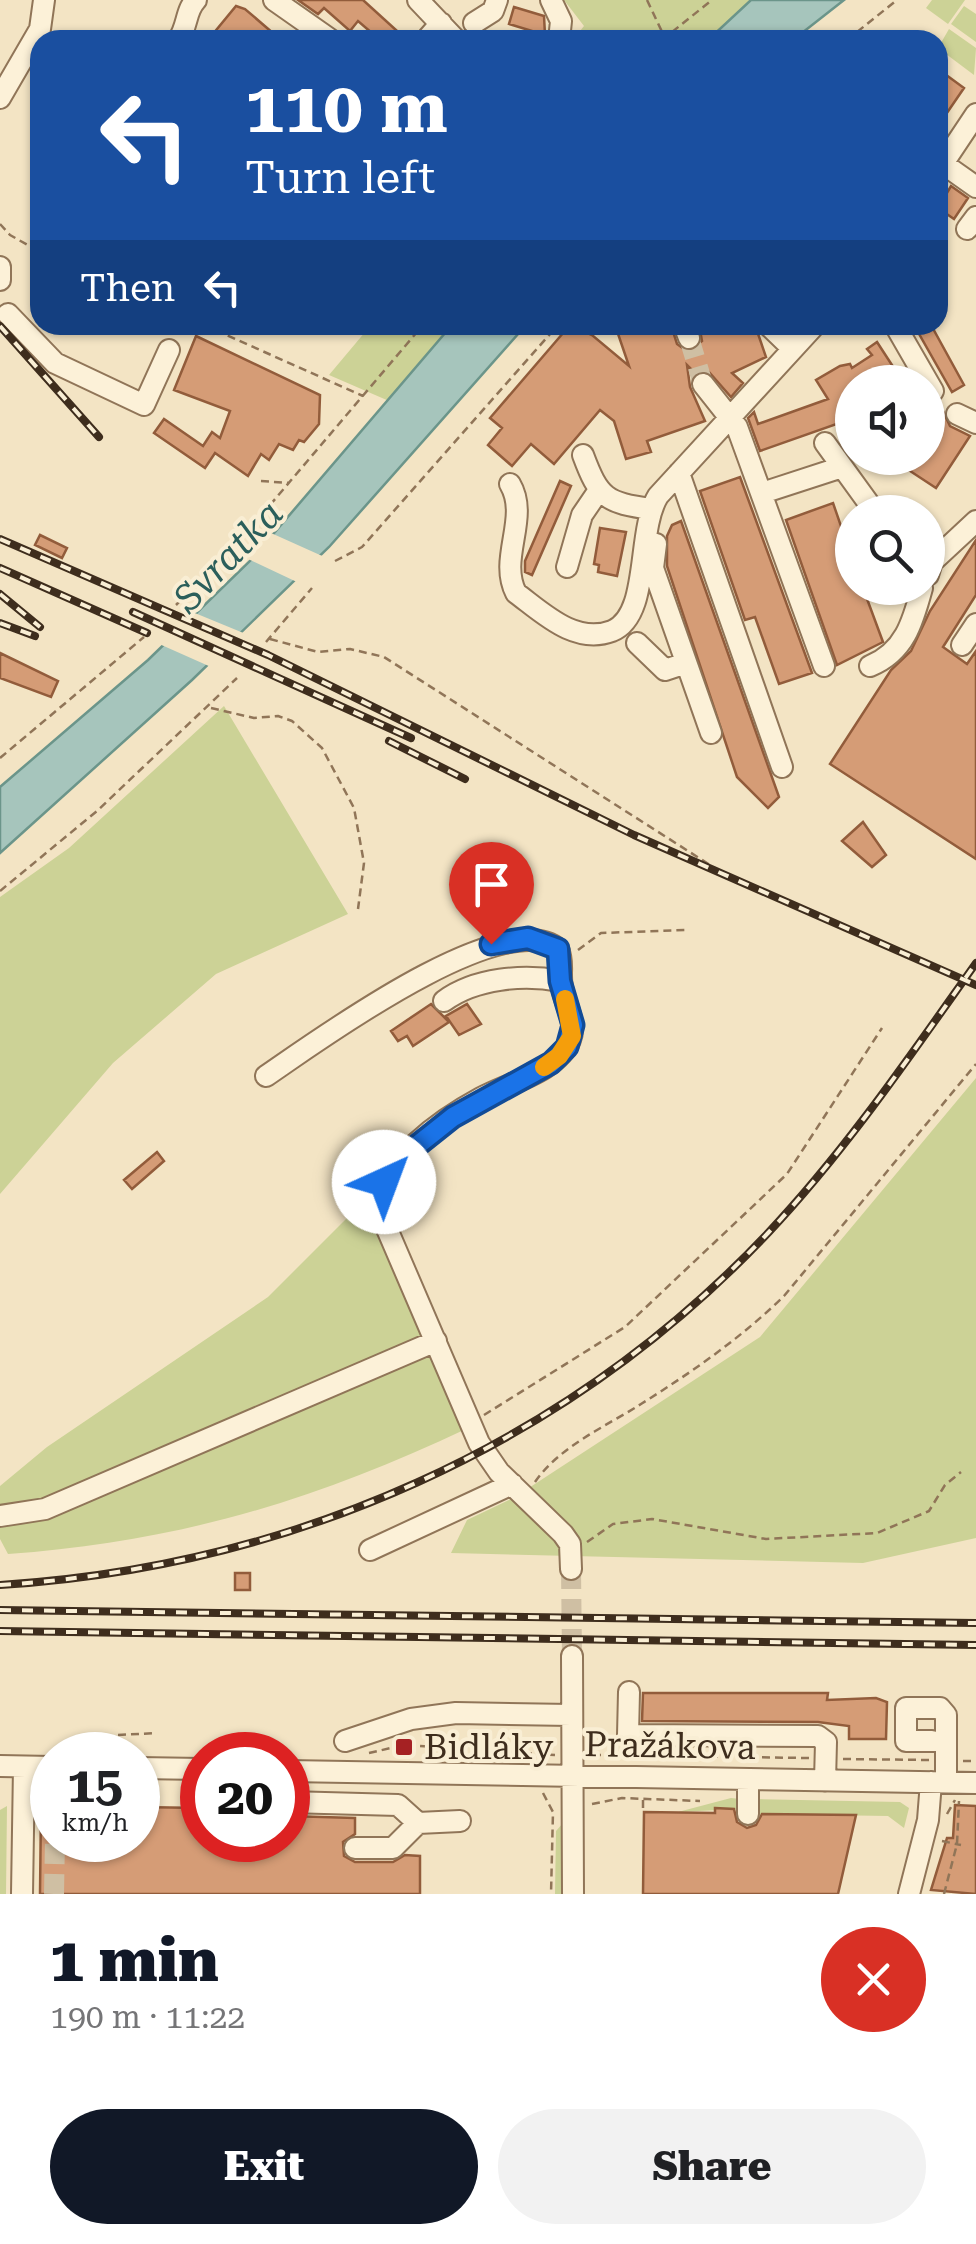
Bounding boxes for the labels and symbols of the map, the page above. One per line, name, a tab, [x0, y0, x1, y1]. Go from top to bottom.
water label: Svratka	[164, 491, 292, 621]
pin	[449, 842, 534, 945]
position arrow	[332, 1130, 436, 1234]
street label: Pražákova	[584, 1724, 756, 1768]
place label: Bidláky	[424, 1727, 554, 1768]
speed limit sign: 20	[180, 1732, 310, 1862]
marker: Bidláky	[393, 1736, 415, 1758]

